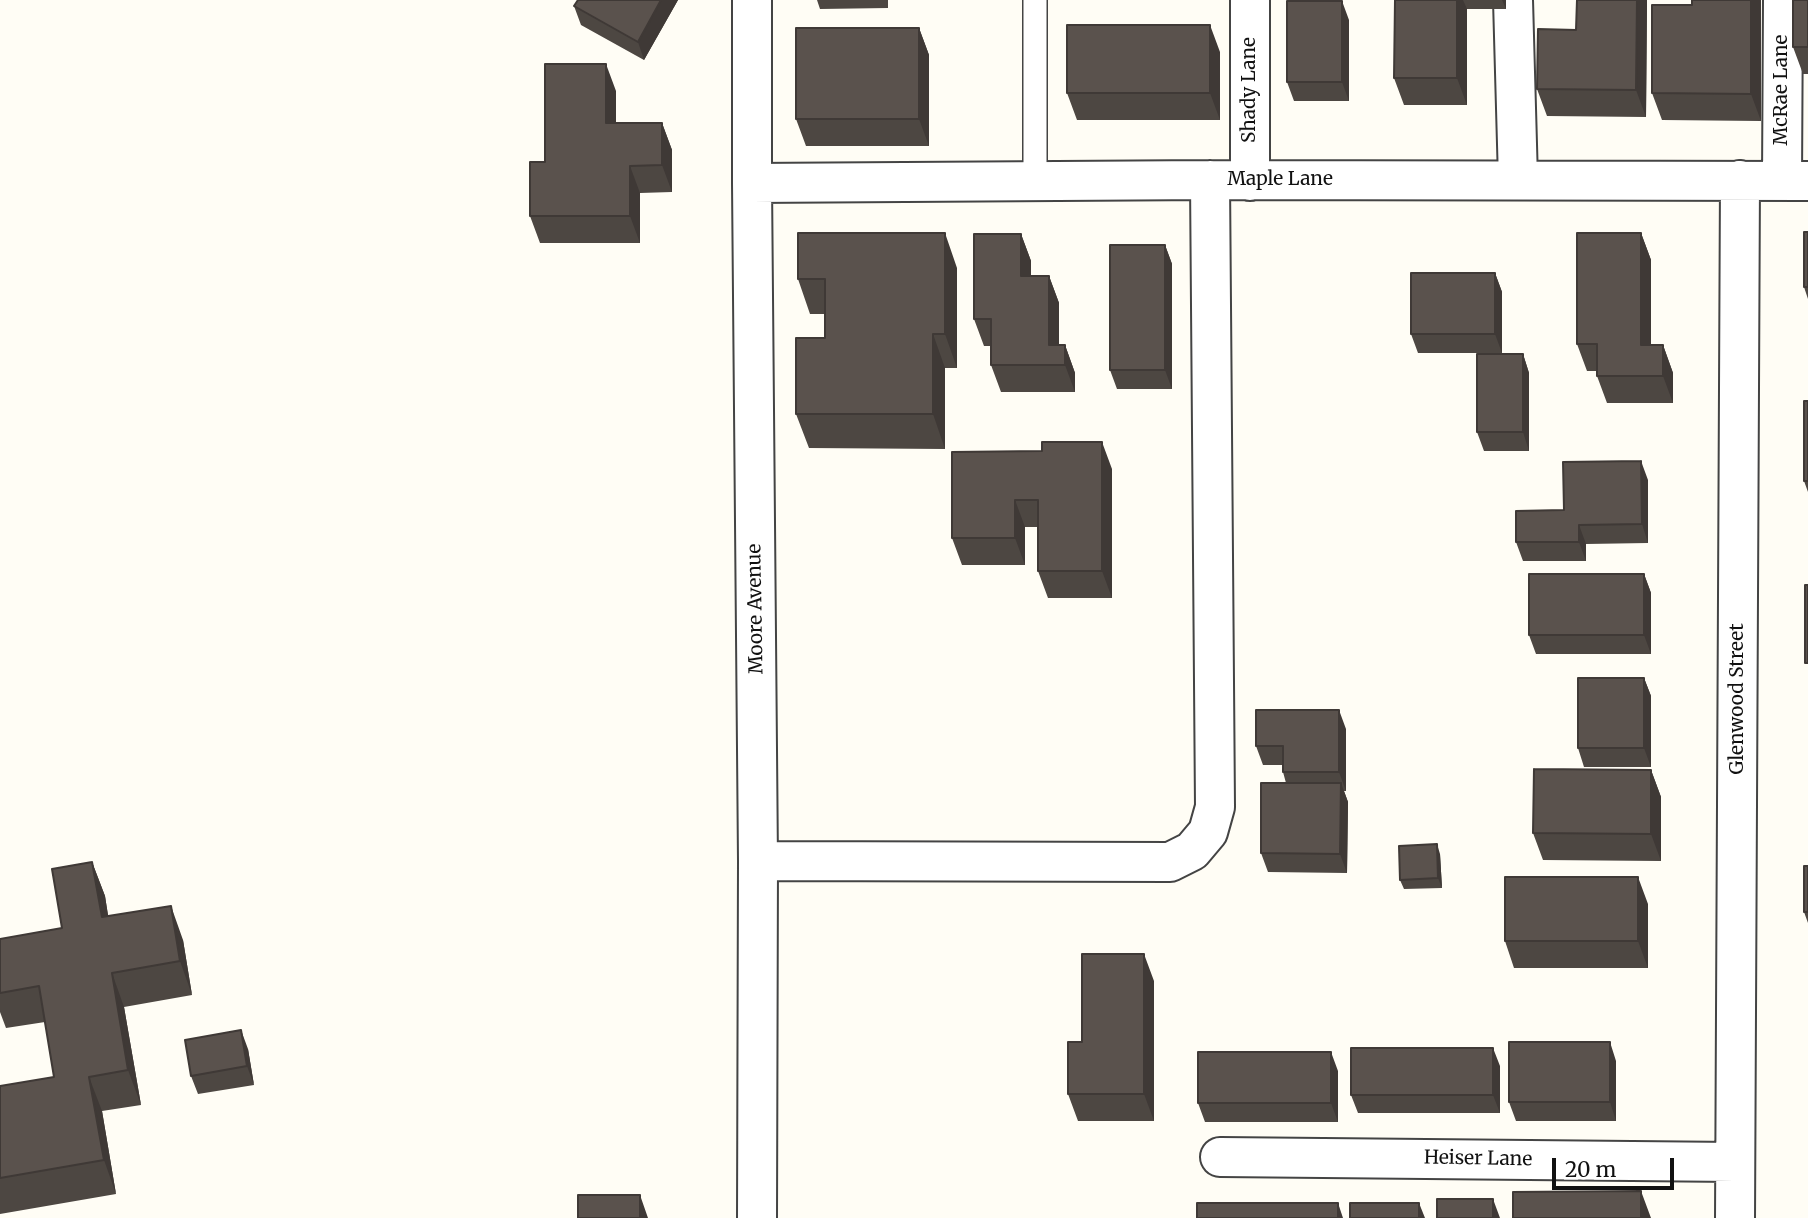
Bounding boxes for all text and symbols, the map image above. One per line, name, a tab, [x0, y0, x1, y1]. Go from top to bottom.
street label: McRae Lane	[1771, 34, 1793, 146]
street label: Shady Lane	[1239, 37, 1261, 143]
street label: Maple Lane	[1227, 169, 1333, 191]
street label: Moore Avenue	[743, 544, 769, 674]
street label: Glenwood Street	[1727, 623, 1749, 775]
scale bar	[1556, 1144, 1678, 1188]
street label: Heiser Lane	[1424, 1147, 1532, 1171]
text: 20 m	[1565, 1156, 1616, 1183]

